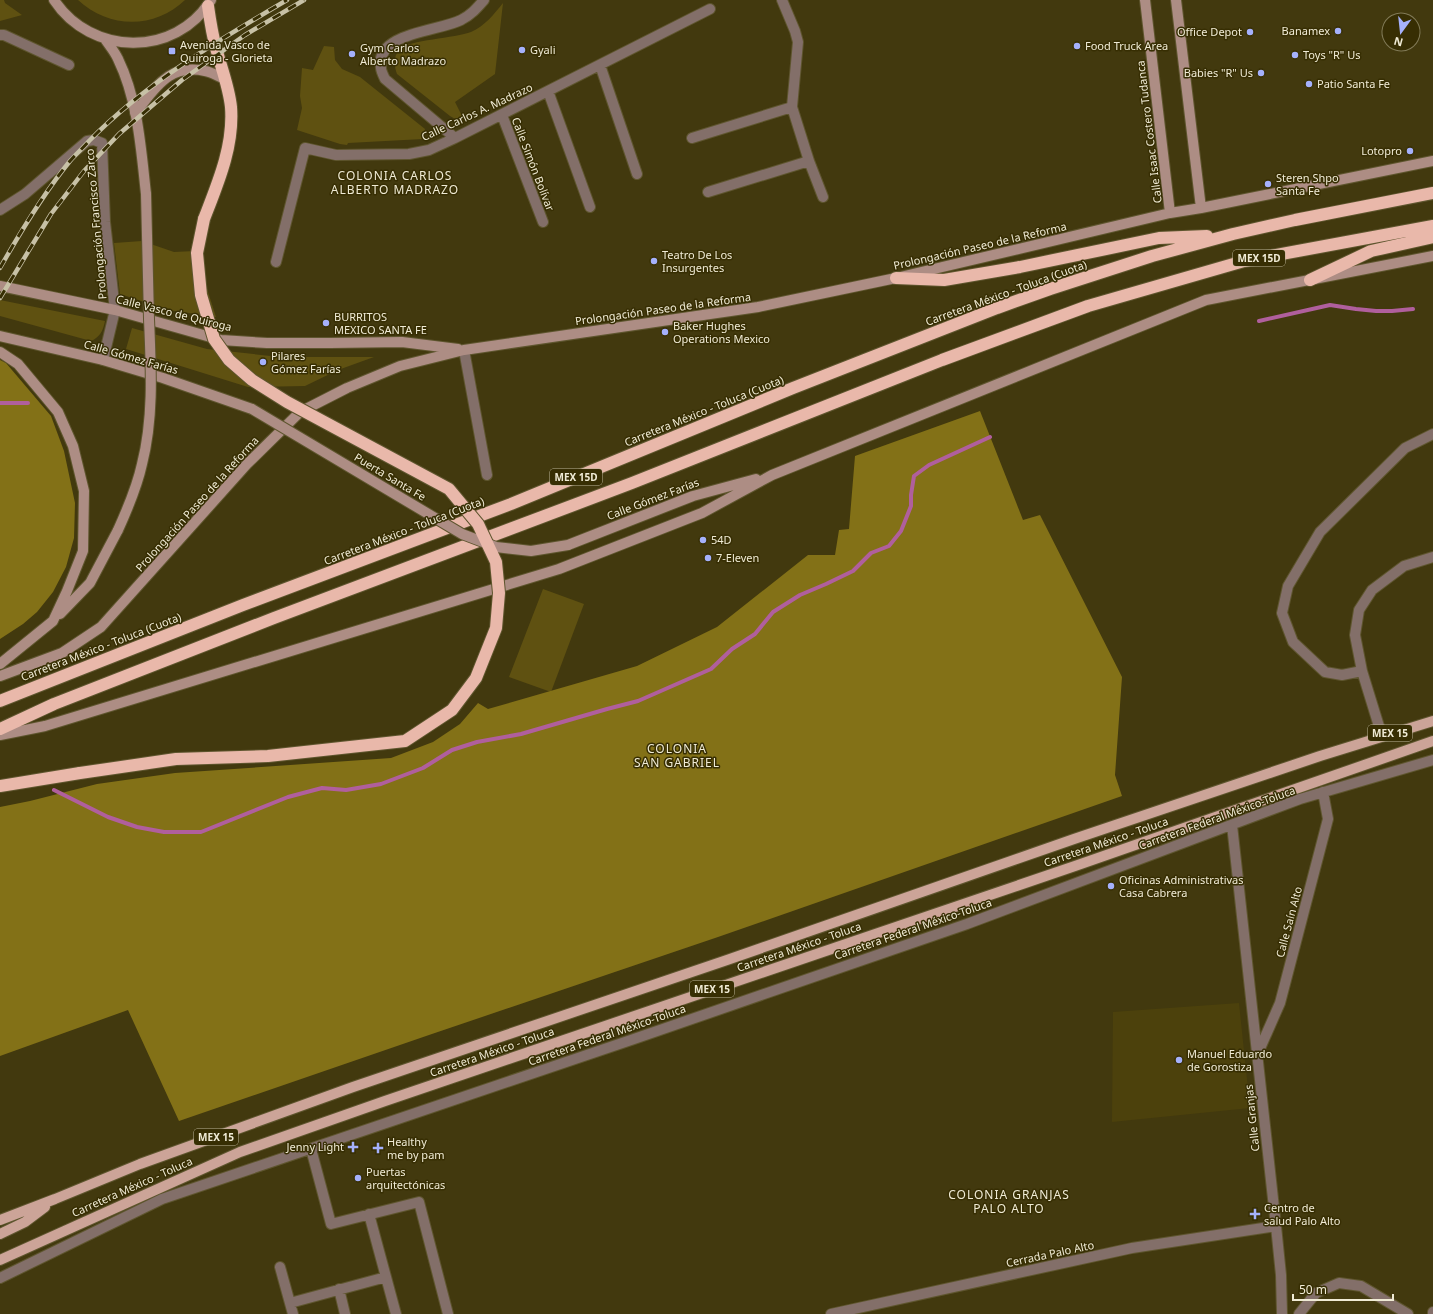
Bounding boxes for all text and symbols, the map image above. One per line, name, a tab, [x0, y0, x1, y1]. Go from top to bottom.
north arrow	[1381, 12, 1421, 52]
place label: Banamex	[1282, 23, 1330, 38]
place label: Office Depot	[1177, 24, 1242, 39]
marker: Banamex	[1333, 26, 1343, 36]
marker: Office Depot	[1245, 27, 1255, 37]
text: N	[1392, 34, 1405, 51]
place label: Avenida Vasco de Quiroga - Glorieta	[180, 37, 273, 65]
place label: Food Truck Area	[1085, 38, 1168, 53]
place label: Gym Carlos Alberto Madrazo	[360, 40, 446, 68]
marker: Food Truck Area	[1072, 41, 1082, 51]
place label: Gyali	[530, 42, 555, 57]
marker: Gyali	[517, 45, 527, 55]
marker: Avenida Vasco de Quiroga - Glorieta	[167, 46, 177, 56]
place label: Toys "R" Us	[1303, 47, 1361, 62]
marker: Gym Carlos Alberto Madrazo	[347, 49, 357, 59]
marker: Toys "R" Us	[1290, 50, 1300, 60]
street label: Calle Isaac Costero Tudanca	[1132, 60, 1165, 204]
place label: Babies "R" Us	[1184, 65, 1253, 80]
marker: Babies "R" Us	[1256, 68, 1266, 78]
place label: Patio Santa Fe	[1317, 76, 1390, 91]
street label: Calle Carlos A. Madrazo	[419, 79, 535, 144]
marker: Patio Santa Fe	[1304, 79, 1314, 89]
street label: Calle Simón Bolívar	[509, 115, 558, 213]
place label: Lotopro	[1361, 143, 1402, 158]
marker: Lotopro	[1405, 146, 1415, 156]
street label: Prolongación Francisco Zarco	[81, 148, 110, 300]
district label: COLONIA CARLOS ALBERTO MADRAZO	[331, 167, 459, 198]
place label: Steren Shpo Santa Fe	[1276, 170, 1339, 198]
marker: Steren Shpo Santa Fe	[1263, 179, 1273, 189]
street label: Prolongación Paseo de la Reforma	[892, 218, 1068, 273]
place label: Teatro De Los Insurgentes	[662, 247, 732, 275]
road number: MEX 15D	[1233, 250, 1285, 266]
marker: Teatro De Los Insurgentes	[649, 256, 659, 266]
street label: Carretera México - Toluca (Cuota)	[923, 256, 1089, 329]
street label: Prolongación Paseo de la Reforma	[574, 289, 752, 328]
street label: Calle Vasco de Quiroga	[115, 291, 233, 334]
place label: BURRITOS MEXICO SANTA FE	[334, 309, 427, 337]
marker: BURRITOS MEXICO SANTA FE	[321, 318, 331, 328]
place label: Baker Hughes Operations Mexico	[673, 318, 770, 346]
marker: Baker Hughes Operations Mexico	[660, 327, 670, 337]
street label: Calle Gómez Farías	[82, 336, 180, 377]
place label: Pilares Gómez Farías	[271, 348, 341, 376]
marker: Pilares Gómez Farías	[258, 357, 268, 367]
street label: Carretera México - Toluca (Cuota)	[622, 372, 786, 449]
street label: Prolongación Paseo de la Reforma	[132, 433, 262, 575]
street label: Puerta Santa Fe	[352, 449, 429, 504]
road number: MEX 15D	[550, 469, 602, 485]
street label: Calle Gómez Farías	[605, 474, 701, 523]
street label: Carretera México - Toluca (Cuota)	[321, 493, 486, 568]
place label: 54D	[711, 532, 732, 547]
marker: 54D	[698, 535, 708, 545]
place label: 7-Eleven	[716, 550, 759, 565]
marker: 7-Eleven	[703, 553, 713, 563]
street label: Carretera México - Toluca (Cuota)	[18, 609, 183, 684]
road number: MEX 15	[1368, 725, 1412, 741]
district label: COLONIA SAN GABRIEL	[634, 740, 720, 771]
street label: Carretera Federal México-Toluca	[1136, 782, 1297, 853]
street label: Carretera México - Toluca	[1042, 813, 1170, 870]
place label: Oficinas Administrativas Casa Cabrera	[1119, 872, 1244, 900]
marker: Oficinas Administrativas Casa Cabrera	[1106, 881, 1116, 891]
street label: Calle Saín Alto	[1272, 884, 1305, 959]
street label: Carretera Federal México-Toluca	[832, 894, 994, 963]
street label: Carretera México - Toluca	[735, 918, 863, 975]
road number: MEX 15	[690, 981, 734, 997]
street label: Carretera Federal México-Toluca	[526, 1000, 688, 1069]
street label: Carretera México - Toluca	[428, 1023, 556, 1080]
place label: Manuel Eduardo de Gorostiza	[1187, 1046, 1273, 1074]
marker: Manuel Eduardo de Gorostiza	[1174, 1055, 1184, 1065]
street label: Calle Granjas	[1241, 1084, 1262, 1152]
road number: MEX 15	[194, 1129, 238, 1145]
place label: Healthy me by pam	[387, 1134, 445, 1162]
place label: Jenny Light	[286, 1139, 344, 1154]
marker: Jenny Light	[347, 1141, 359, 1153]
marker: Healthy me by pam	[372, 1142, 384, 1154]
street label: Carretera México - Toluca	[69, 1153, 195, 1220]
place label: Puertas arquitectónicas	[366, 1164, 445, 1192]
marker: Puertas arquitectónicas	[353, 1173, 363, 1183]
district label: COLONIA GRANJAS PALO ALTO	[948, 1186, 1070, 1217]
place label: Centro de salud Palo Alto	[1264, 1200, 1341, 1228]
marker: Centro de salud Palo Alto	[1249, 1208, 1261, 1220]
street label: Cerrada Palo Alto	[1004, 1237, 1096, 1270]
scale bar	[1293, 1276, 1393, 1302]
text: 50 m	[1299, 1281, 1327, 1298]

